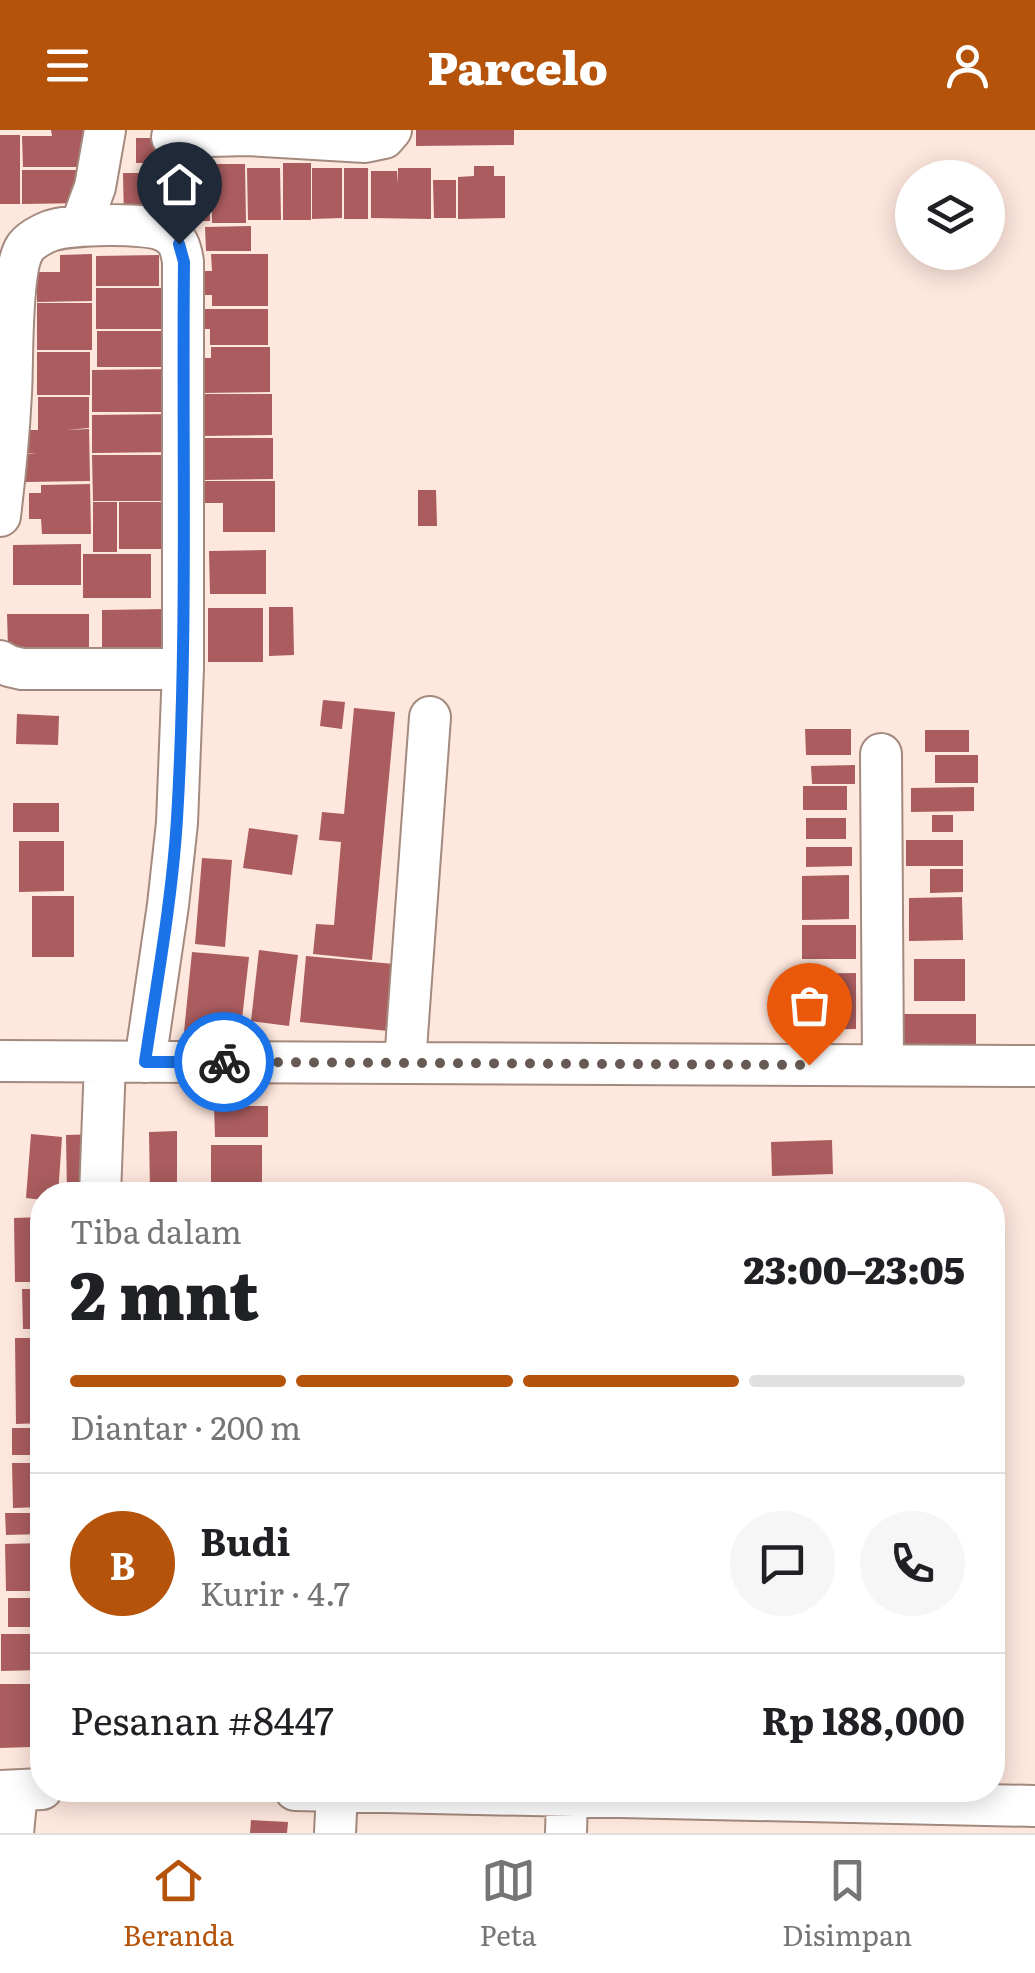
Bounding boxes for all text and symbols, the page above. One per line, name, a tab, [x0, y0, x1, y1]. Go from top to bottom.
text: Parcelo	[427, 32, 608, 99]
icon: menu	[40, 38, 95, 93]
icon: person	[940, 38, 995, 93]
pin	[137, 142, 222, 245]
icon: home	[152, 157, 207, 212]
map controls	[895, 160, 1005, 270]
button: layers	[895, 160, 1005, 270]
pin	[767, 963, 852, 1066]
icon: bag	[782, 978, 837, 1033]
courier	[174, 1012, 274, 1112]
icon: bike	[197, 1035, 252, 1090]
text: Tiba dalam	[70, 1206, 242, 1254]
text: 23:00–23:05	[743, 1239, 965, 1296]
text: 2 mnt	[70, 1243, 259, 1340]
text: Diantar · 200 m	[70, 1402, 301, 1450]
text: Budi	[200, 1511, 290, 1568]
button: chat	[730, 1511, 835, 1616]
button: phone	[860, 1511, 965, 1616]
text: B	[109, 1535, 136, 1592]
text: Kurir · 4.7	[200, 1568, 350, 1616]
text: Pesanan #8447	[70, 1690, 334, 1747]
text: Rp 188,000	[762, 1690, 965, 1747]
tab: Beranda	[123, 1853, 234, 1955]
tab: Peta	[480, 1853, 537, 1955]
tab: Disimpan	[782, 1853, 912, 1955]

